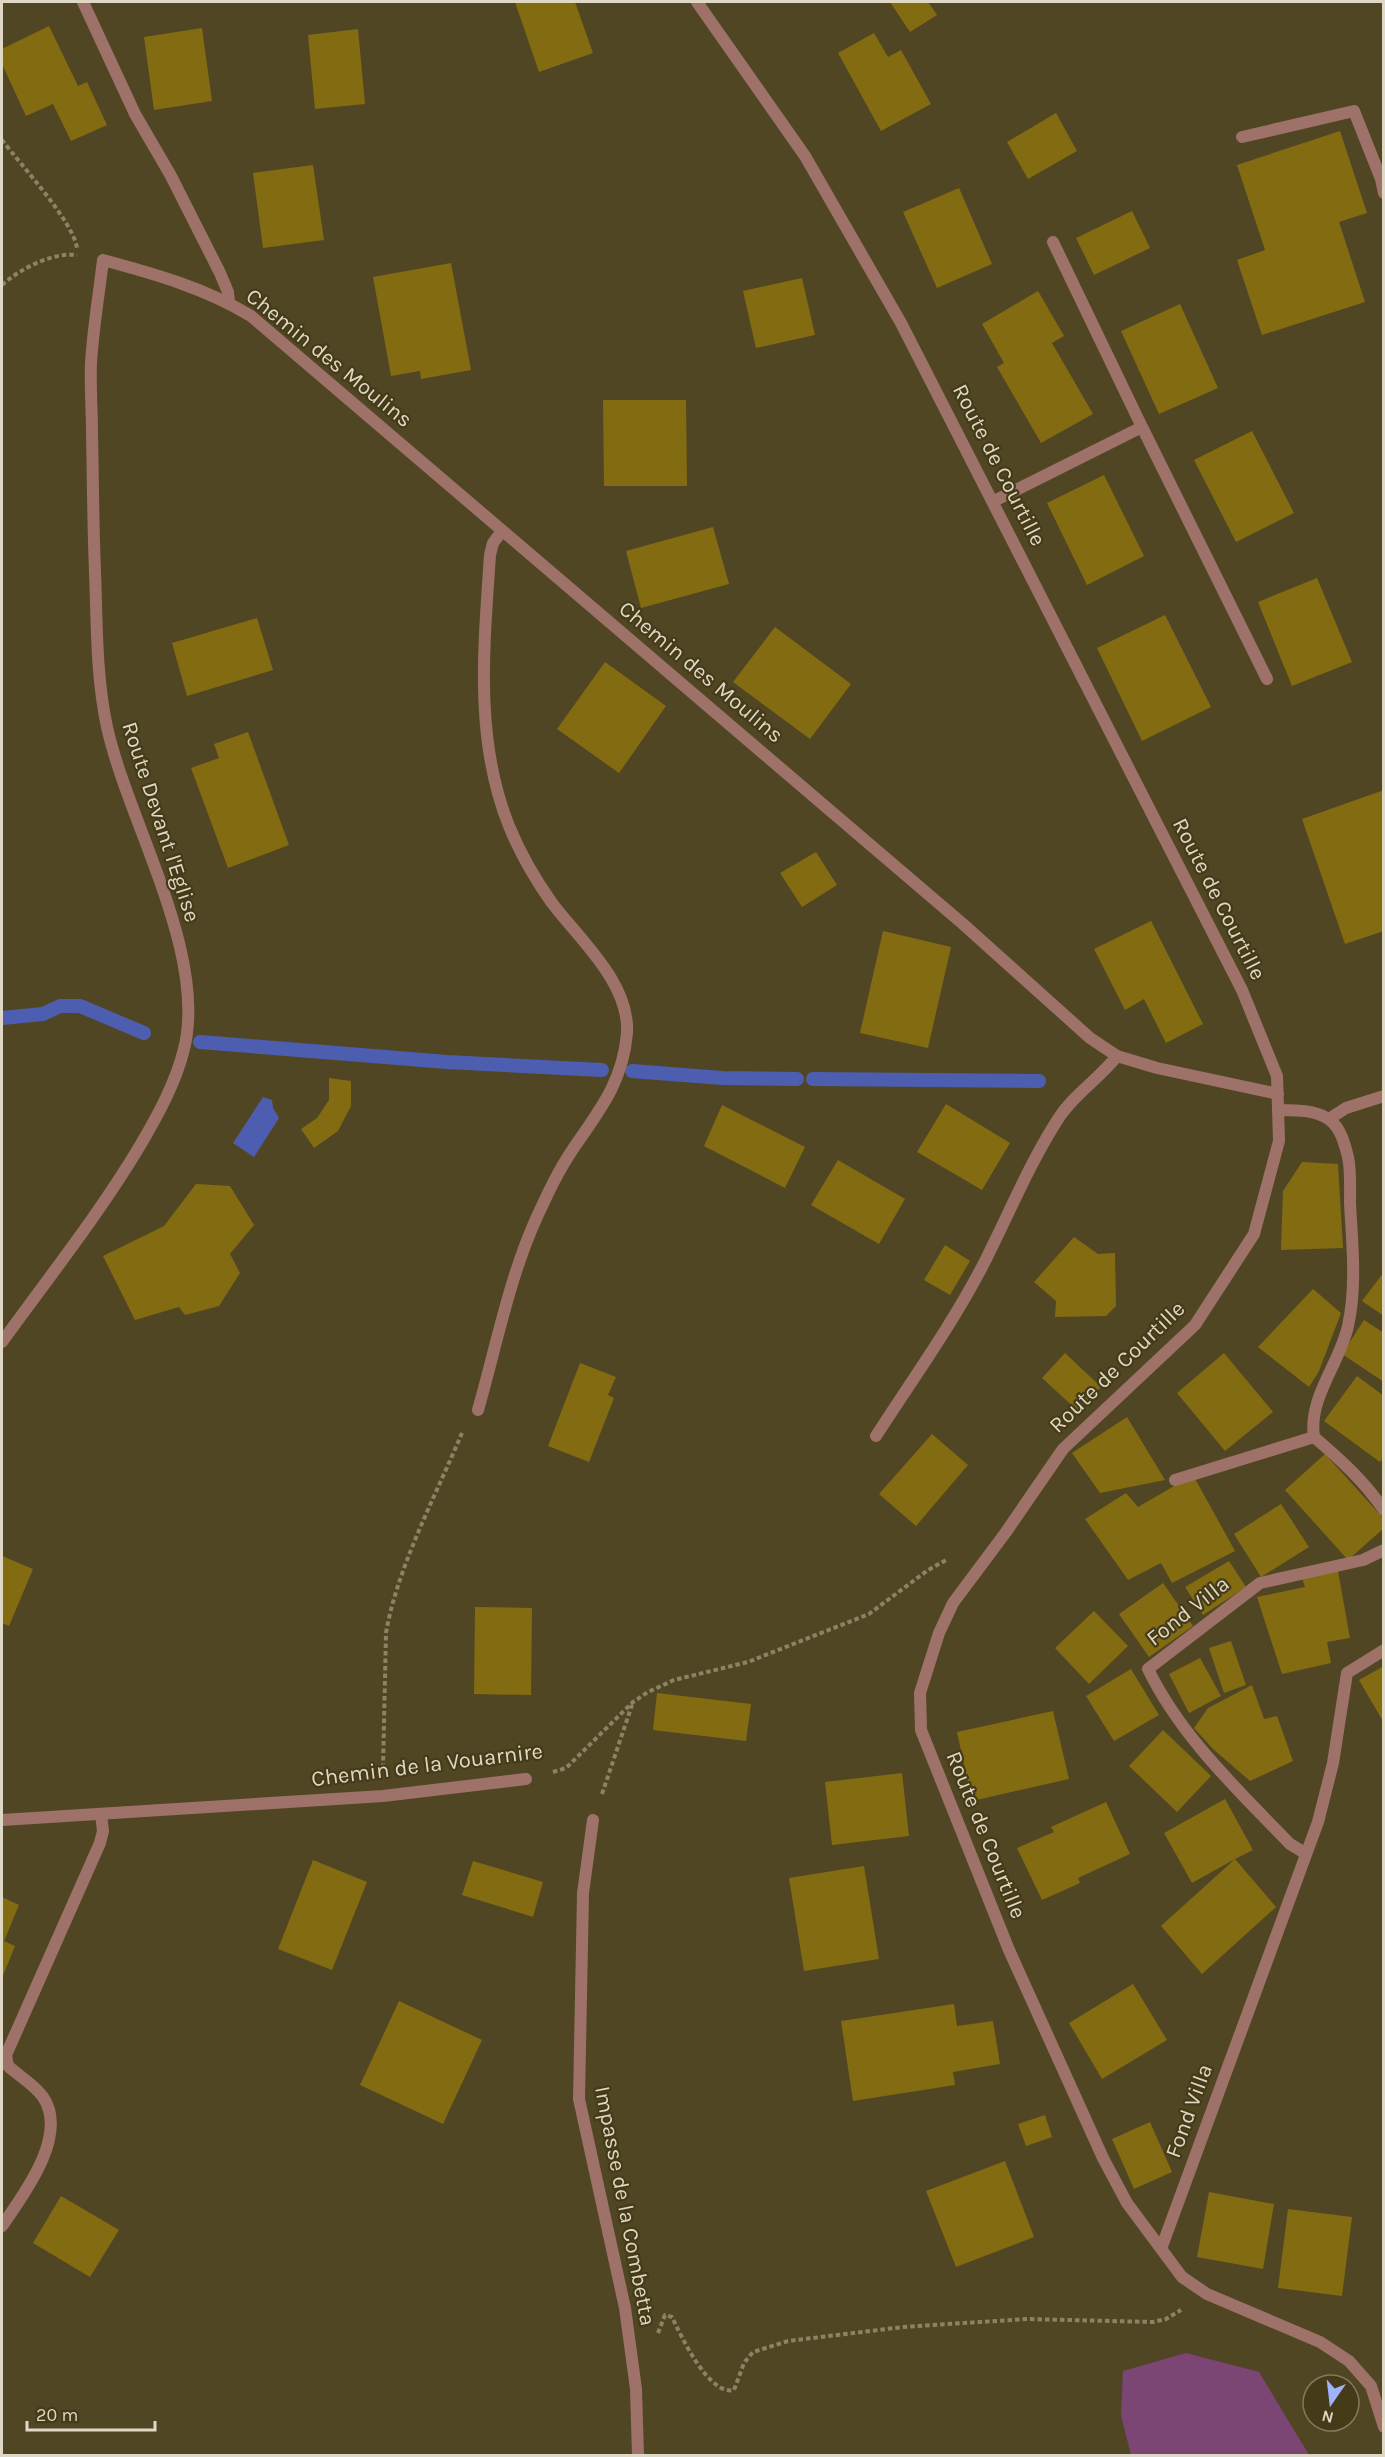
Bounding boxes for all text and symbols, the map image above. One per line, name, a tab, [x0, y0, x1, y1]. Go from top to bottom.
street label: Chemin des Moulins	[241, 283, 417, 433]
street label: Route de Courtille	[947, 380, 1051, 550]
street label: Chemin des Moulins	[614, 596, 788, 748]
street label: Route Devant l'Eglise	[116, 719, 206, 925]
street label: Route de Courtille	[1167, 814, 1271, 984]
street label: Route de Courtille	[1044, 1296, 1190, 1438]
street label: Fond Villa	[1141, 1571, 1235, 1651]
street label: Chemin de la Vouarnire	[310, 1738, 544, 1792]
street label: Route de Courtille	[941, 1747, 1031, 1923]
street label: Fond Villa	[1160, 2061, 1218, 2161]
street label: Impasse de la Combetta	[589, 2084, 661, 2328]
north arrow	[1301, 2373, 1361, 2433]
scale bar	[27, 2394, 154, 2432]
text: 20 m	[36, 2404, 78, 2426]
text: N	[1320, 2406, 1335, 2428]

